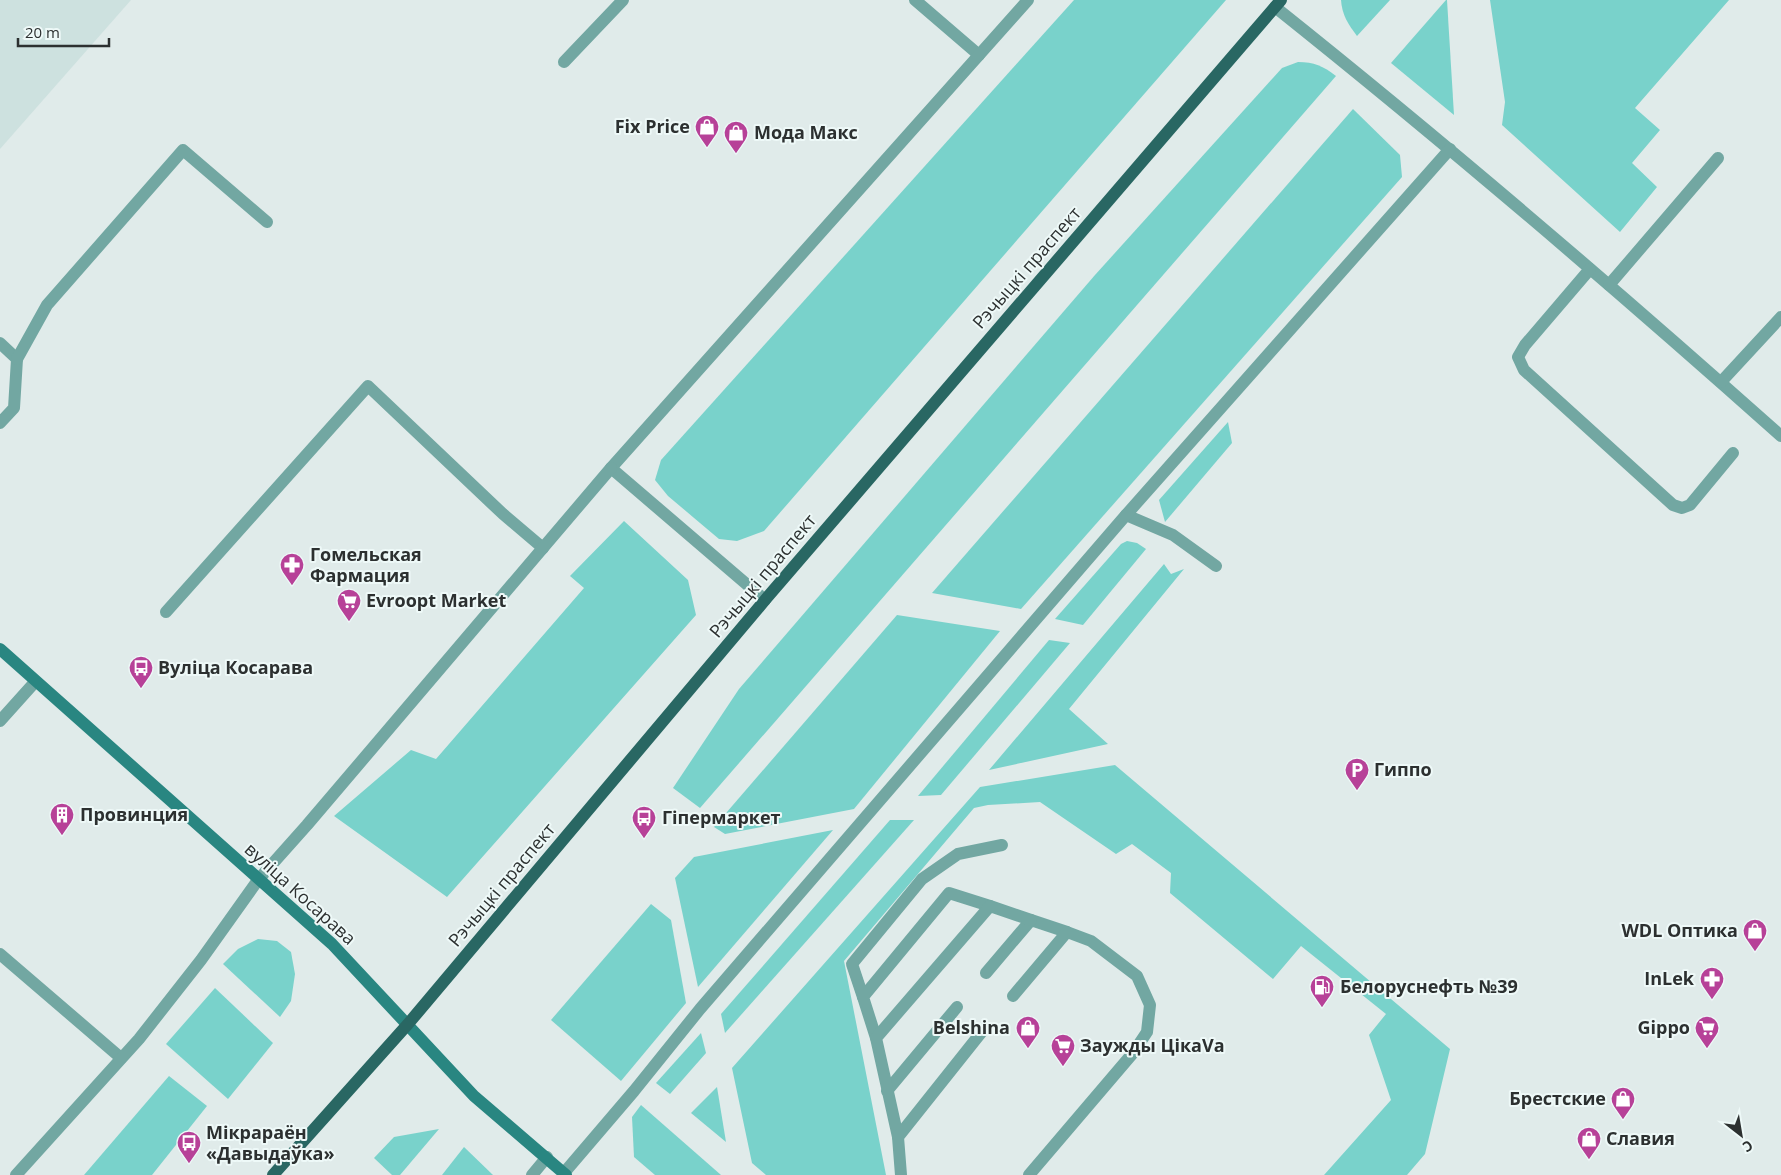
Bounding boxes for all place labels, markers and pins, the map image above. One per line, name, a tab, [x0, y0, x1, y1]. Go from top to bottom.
place label: Fix Price	[615, 114, 690, 138]
shop icon: Fix Price	[694, 114, 720, 148]
shop icon: Мода Макс	[723, 120, 749, 154]
place label: Мода Макс	[754, 120, 858, 144]
place label: Гомельская Фармация	[310, 542, 422, 587]
pharmacy icon: Гомельская Фармация	[279, 552, 305, 586]
supermarket icon: Evroopt Market	[336, 588, 362, 622]
place label: Evroopt Market	[366, 588, 506, 612]
bus stop icon: Вуліца Косарава	[128, 655, 154, 689]
place label: Вуліца Косарава	[158, 655, 313, 679]
parking icon: Гиппо	[1344, 757, 1370, 791]
place label: Гиппо	[1374, 757, 1432, 781]
building icon: Провинция	[49, 802, 75, 836]
place label: Провинция	[80, 802, 188, 826]
bus stop icon: Гіпермаркет	[631, 805, 657, 839]
place label: Гіпермаркет	[662, 805, 781, 829]
place label: WDL Оптика	[1621, 918, 1738, 942]
shop icon: WDL Оптика	[1742, 918, 1768, 952]
place label: InLek	[1644, 966, 1695, 990]
pharmacy icon: InLek	[1699, 966, 1725, 1000]
fuel station icon: Белоруснефть №39	[1309, 974, 1335, 1008]
place label: Белоруснефть №39	[1340, 974, 1518, 998]
place label: Belshina	[933, 1015, 1010, 1039]
shop icon: Belshina	[1015, 1015, 1041, 1049]
place label: Gippo	[1638, 1015, 1690, 1039]
supermarket icon: Gippo	[1694, 1015, 1720, 1049]
supermarket icon: Заужды ЦікаVа	[1050, 1033, 1076, 1067]
place label: Заужды ЦікаVа	[1080, 1033, 1225, 1057]
place label: Брестские	[1509, 1086, 1606, 1110]
shop icon: Брестские	[1610, 1086, 1636, 1120]
place label: Мікрараён «Давыдаўка»	[206, 1120, 334, 1165]
shop icon: Славия	[1576, 1126, 1602, 1160]
place label: Славия	[1606, 1126, 1675, 1150]
bus stop icon: Мікрараён «Давыдаўка»	[176, 1130, 202, 1164]

